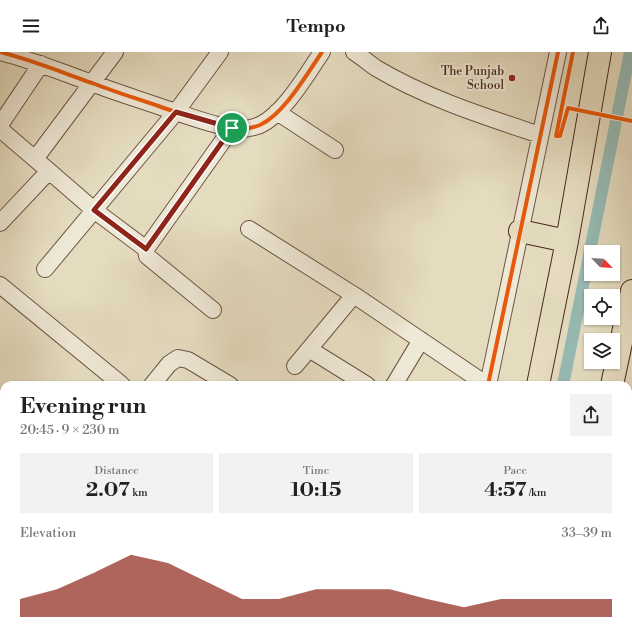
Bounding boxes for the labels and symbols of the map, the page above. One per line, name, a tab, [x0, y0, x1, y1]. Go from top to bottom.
place label: The Punjab School	[441, 64, 504, 93]
marker: The Punjab School	[507, 73, 517, 83]
pin	[215, 111, 249, 145]
north arrow	[584, 245, 620, 281]

